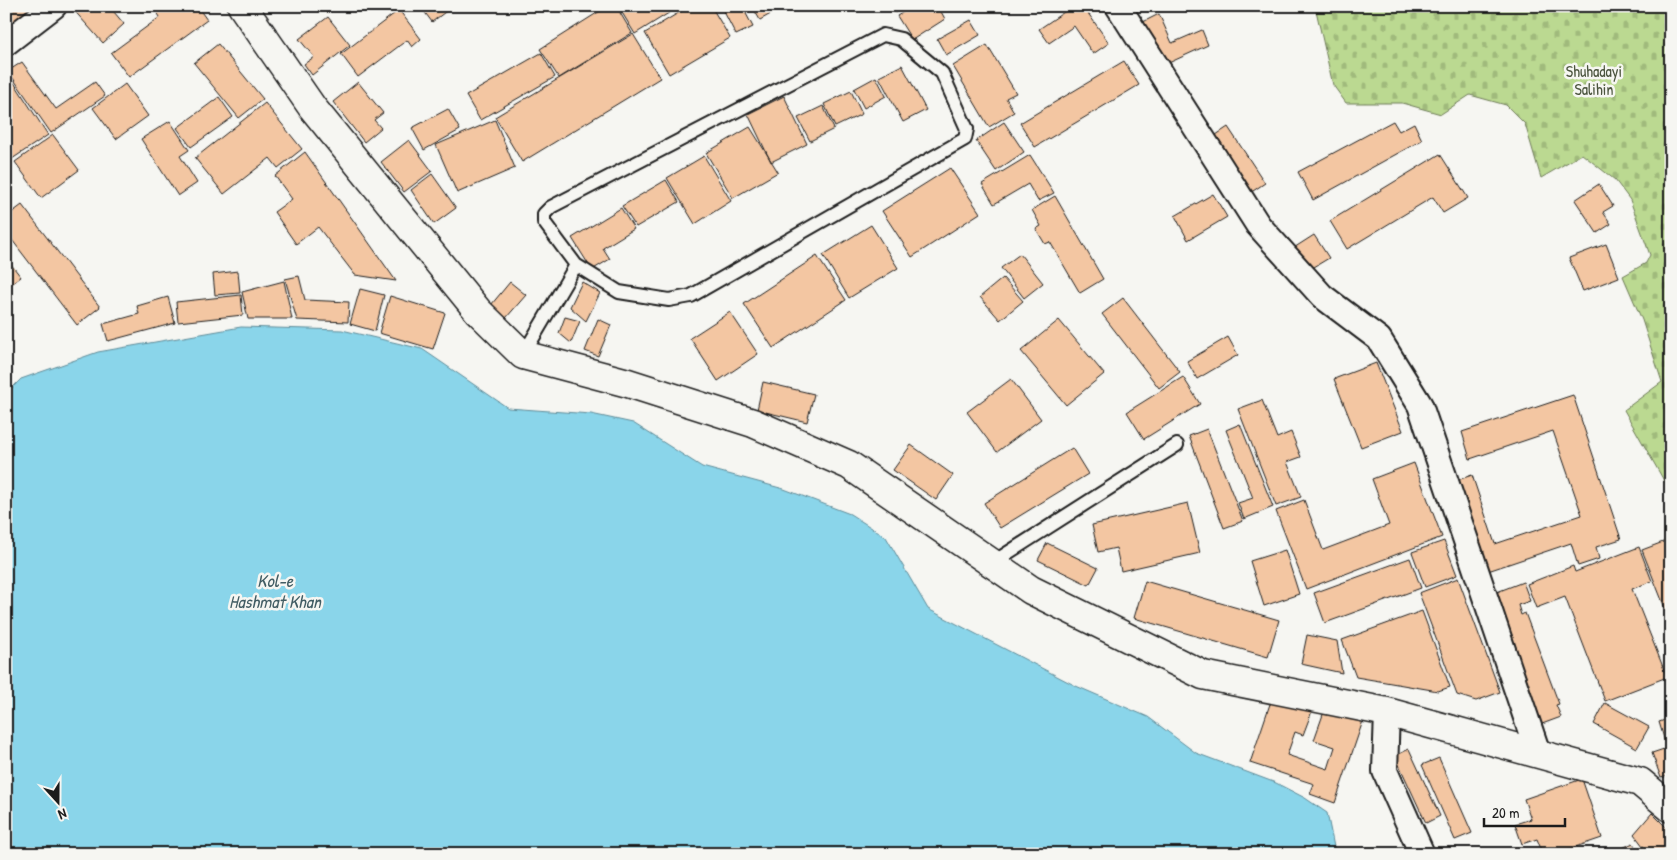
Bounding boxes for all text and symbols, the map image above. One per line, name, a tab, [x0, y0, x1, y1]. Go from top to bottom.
park label: Shuhadayi Salihin	[1566, 60, 1622, 100]
water label: Kol-e Hashmat Khan	[229, 568, 323, 614]
north arrow	[32, 778, 82, 828]
scale bar	[1484, 795, 1566, 827]
text: 20 m	[1492, 802, 1519, 823]
text: N	[55, 804, 70, 825]

